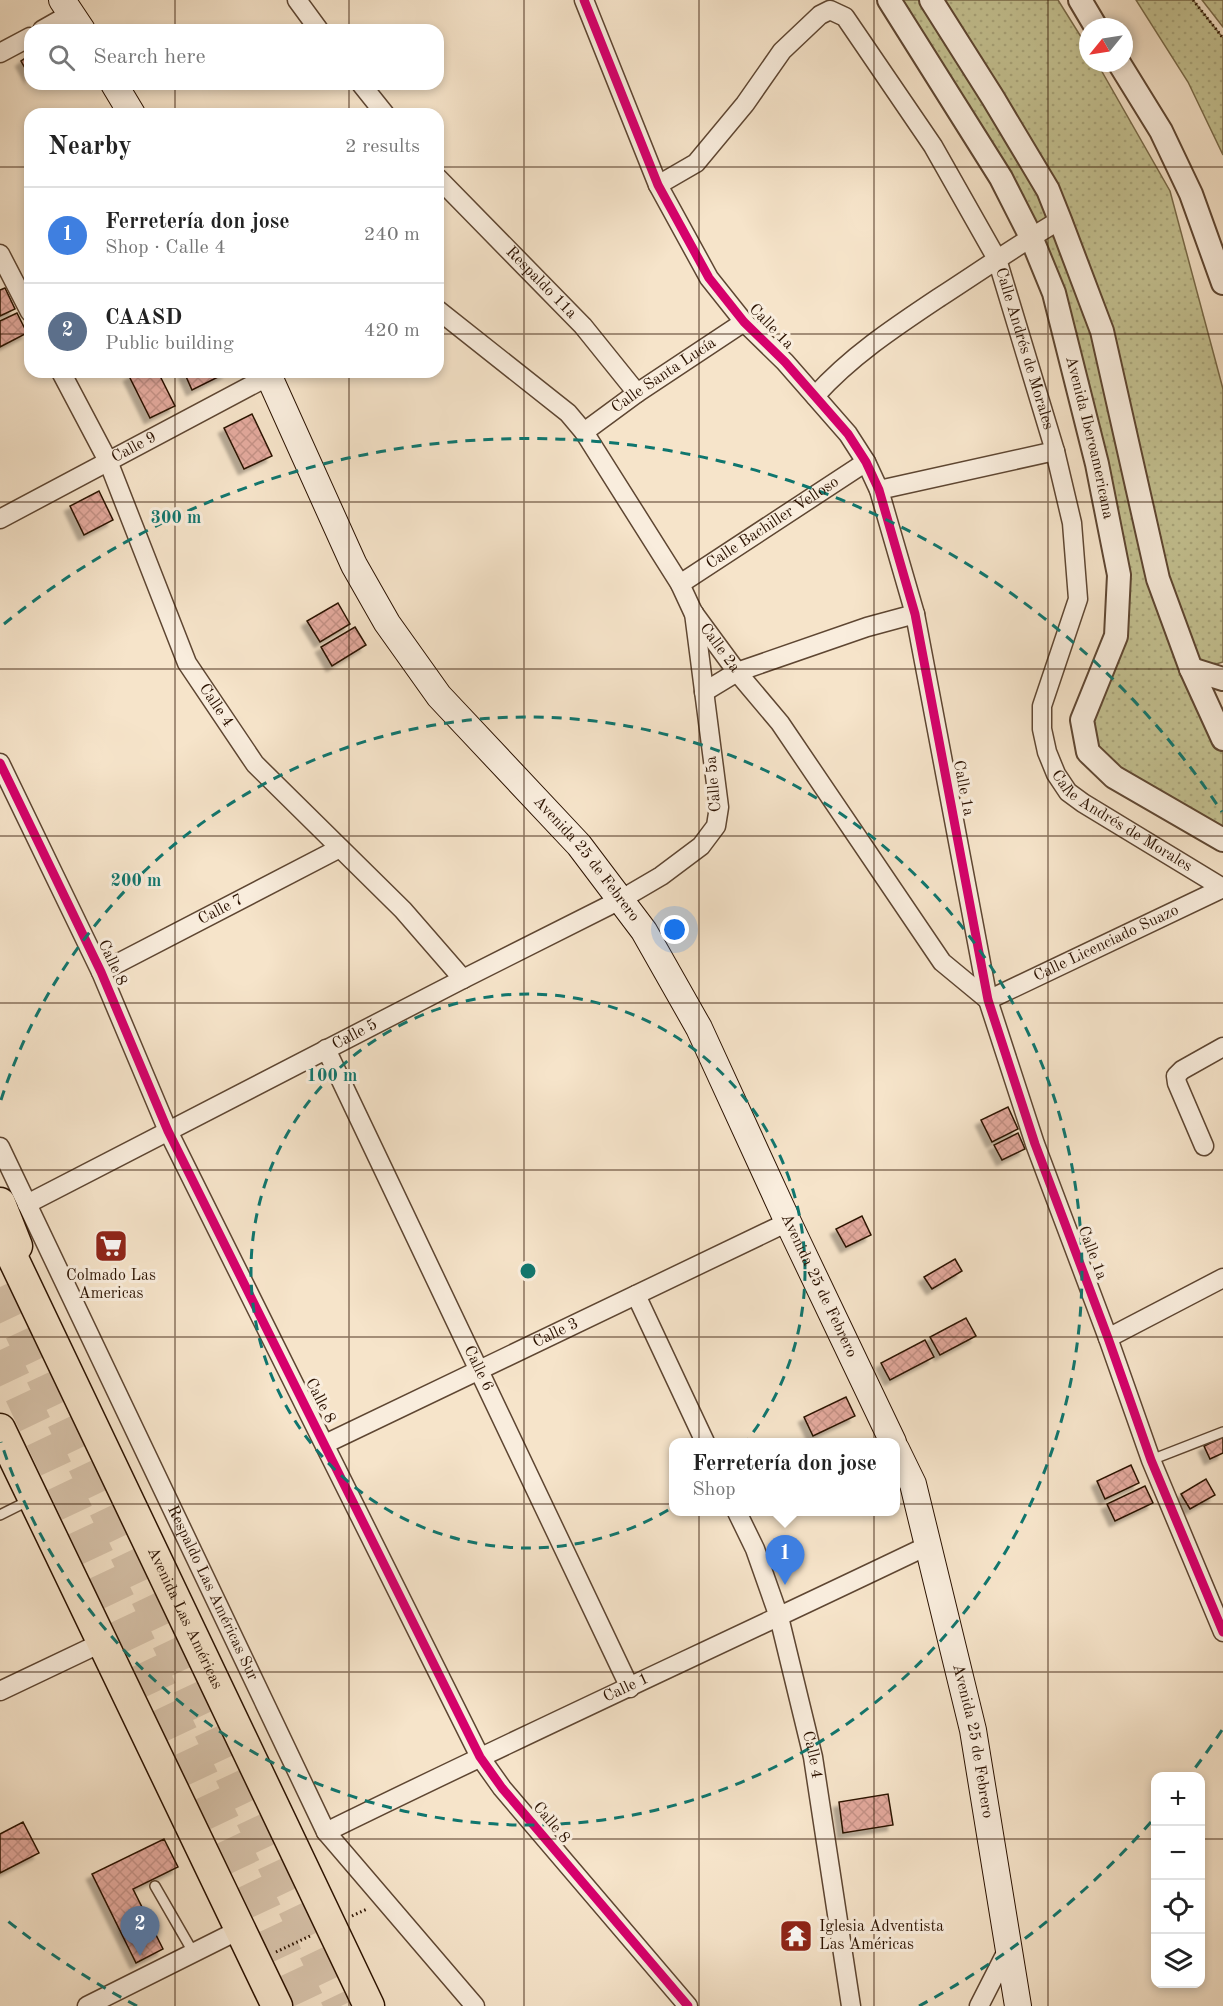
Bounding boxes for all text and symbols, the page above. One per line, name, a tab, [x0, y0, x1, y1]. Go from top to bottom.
north arrow	[1079, 18, 1133, 72]
search box	[24, 24, 444, 90]
icon: search	[45, 41, 78, 74]
text: Search here	[93, 46, 206, 68]
text: Nearby	[48, 134, 132, 160]
text: 2 results	[345, 137, 420, 157]
text: Ferretería don jose	[105, 211, 290, 233]
text: 1	[62, 225, 73, 245]
text: 240 m	[364, 225, 420, 245]
text: Shop · Calle 4	[105, 238, 226, 258]
street label: Respaldo 11a	[502, 244, 579, 322]
street label: Calle Andrés de Morales	[992, 266, 1056, 432]
street label: Calle 1a	[746, 301, 796, 353]
text: CAASD	[105, 307, 182, 329]
text: 2	[62, 321, 73, 341]
text: 420 m	[364, 321, 420, 341]
text: Public building	[105, 334, 234, 354]
street label: Calle Santa Lucía	[609, 335, 719, 417]
street label: Avenida Iberoamericana	[1062, 355, 1116, 521]
street label: Calle 9	[109, 429, 159, 466]
street label: Calle Bachiller Velloso	[704, 474, 842, 572]
text: 300 m	[151, 509, 201, 527]
street label: Calle 2a	[696, 621, 743, 676]
street label: Calle 4	[196, 681, 236, 730]
street label: Calle 5a	[704, 755, 724, 813]
street label: Calle 1a	[950, 759, 976, 817]
street label: Calle Andrés de Morales	[1048, 767, 1195, 875]
street label: Avenida 25 de Febrero	[530, 794, 642, 925]
text: 200 m	[111, 872, 161, 890]
street label: Calle 7	[196, 892, 246, 928]
street label: Calle Licenciado Suazo	[1031, 902, 1181, 985]
your location	[660, 915, 689, 944]
street label: Calle 8	[95, 938, 129, 988]
street label: Calle 5	[330, 1017, 380, 1053]
text: 100 m	[307, 1067, 357, 1085]
street label: Avenida 25 de Febrero	[777, 1212, 860, 1360]
street label: Calle 1a	[1074, 1224, 1110, 1282]
supermarket icon: Colmado Las Americas	[93, 1228, 129, 1264]
centre of rings	[518, 1261, 538, 1281]
place label: Colmado Las Americas	[66, 1268, 156, 1302]
street label: Calle 3	[531, 1316, 581, 1351]
street label: Calle 6	[460, 1343, 496, 1394]
street label: Calle 8	[302, 1376, 338, 1426]
popup	[669, 1438, 900, 1516]
text: Ferretería don jose	[692, 1453, 877, 1475]
text: Shop	[692, 1480, 736, 1500]
street label: Respaldo Las Américas Sur	[164, 1503, 261, 1683]
pin: 1	[766, 1536, 804, 1585]
street label: Avenida Las Américas	[144, 1545, 225, 1692]
street label: Avenida 25 de Febrero	[949, 1662, 995, 1820]
street label: Calle 1	[601, 1671, 652, 1706]
street label: Calle 4	[799, 1729, 824, 1780]
map controls	[1151, 1772, 1205, 1988]
button: +	[1151, 1772, 1205, 1826]
street label: Calle 8	[529, 1799, 573, 1847]
button: −	[1151, 1826, 1205, 1880]
button: locate	[1151, 1880, 1205, 1934]
pin: 2	[120, 1906, 160, 1956]
temple icon: Iglesia Adventista Las Américas	[778, 1918, 814, 1954]
place label: Iglesia Adventista Las Américas	[819, 1919, 944, 1953]
button: layers	[1151, 1934, 1205, 1988]

